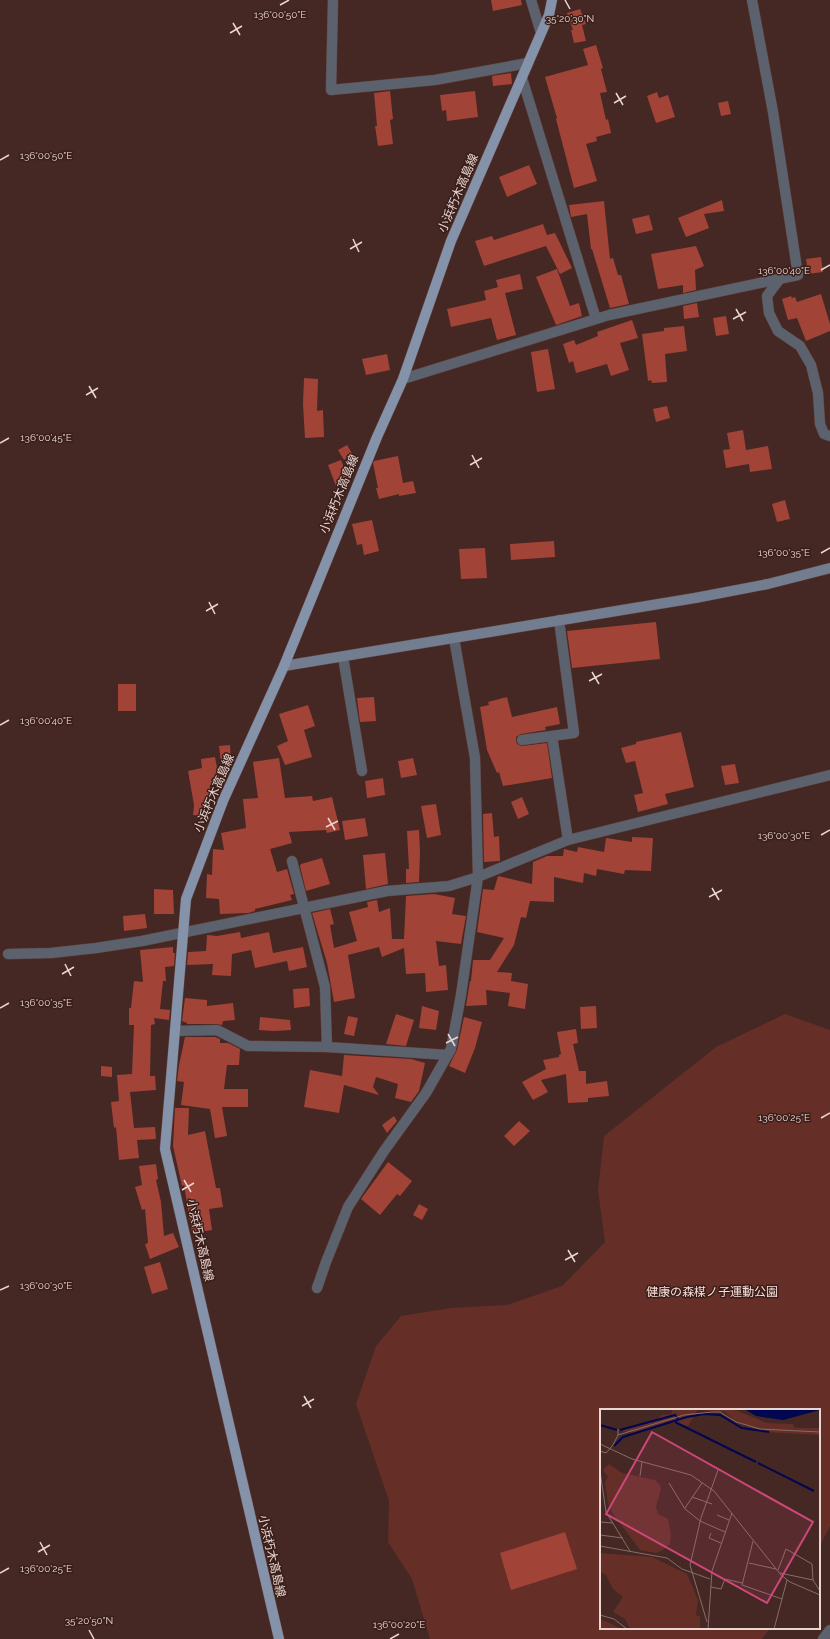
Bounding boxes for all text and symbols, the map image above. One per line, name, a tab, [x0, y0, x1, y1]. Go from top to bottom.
text: 136°00'50"E	[254, 9, 306, 20]
text: 35°20'30"N	[546, 13, 594, 24]
text: 136°00'50"E	[20, 150, 72, 161]
street label: 小浜朽木高島線	[435, 152, 481, 234]
text: 136°00'40"E	[758, 265, 810, 276]
text: 136°00'45"E	[20, 432, 72, 443]
street label: 小浜朽木高島線	[317, 452, 361, 536]
text: 136°00'35"E	[758, 547, 810, 558]
text: 136°00'40"E	[20, 715, 72, 726]
street label: 小浜朽木高島線	[191, 752, 237, 834]
text: 136°00'30"E	[758, 830, 810, 841]
text: 136°00'35"E	[20, 997, 72, 1008]
text: 136°00'25"E	[758, 1112, 810, 1123]
street label: 小浜朽木高島線	[184, 1197, 216, 1283]
text: 136°00'30"E	[20, 1280, 72, 1291]
park label: 健康の森楳ノ子運動公園	[646, 1285, 778, 1299]
inset map	[600, 1409, 820, 1629]
street label: 小浜朽木高島線	[256, 1513, 288, 1599]
text: 136°00'25"E	[20, 1563, 72, 1574]
text: 35°20'50"N	[65, 1615, 113, 1626]
text: 136°00'20"E	[373, 1619, 425, 1630]

